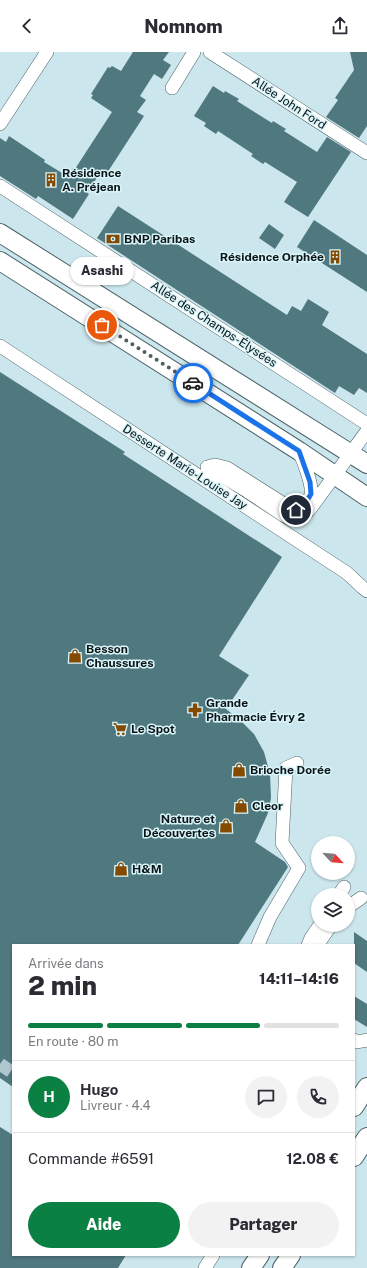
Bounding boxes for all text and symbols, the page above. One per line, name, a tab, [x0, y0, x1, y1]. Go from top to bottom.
icon: back	[16, 15, 38, 37]
icon: share	[329, 15, 351, 37]
text: Nomnom	[144, 16, 223, 37]
street label: Allée John Ford	[249, 74, 329, 132]
place label: Résidence A. Préjean	[62, 166, 121, 194]
building icon: Résidence A. Préjean	[43, 172, 59, 188]
bank icon: BNP Paribas	[105, 231, 121, 247]
place label: BNP Paribas	[124, 232, 195, 246]
building icon: Résidence Orphée	[327, 249, 343, 265]
place label: Résidence Orphée	[220, 250, 324, 264]
callout: Asashi	[70, 257, 134, 285]
text: Asashi	[81, 263, 123, 278]
street label: Allée des Champs-Élysées	[148, 278, 280, 370]
pin	[85, 308, 119, 342]
icon: bag	[91, 314, 113, 336]
courier	[173, 363, 213, 403]
icon: car	[182, 372, 204, 394]
street label: Desserte Marie-Louise Jay	[120, 421, 250, 513]
pin	[279, 493, 313, 527]
icon: home	[285, 499, 307, 521]
place label: Besson Chaussures	[86, 642, 154, 670]
shop icon: Besson Chaussures	[67, 648, 83, 664]
place label: Grande Pharmacie Évry 2	[206, 696, 306, 724]
pharmacy icon: Grande Pharmacie Évry 2	[187, 702, 203, 718]
supermarket icon: Le Spot	[112, 721, 128, 737]
place label: Le Spot	[131, 722, 175, 736]
shop icon: Brioche Dorée	[231, 762, 247, 778]
place label: Brioche Dorée	[250, 763, 331, 777]
shop icon: Cleor	[233, 798, 249, 814]
place label: Cleor	[252, 799, 283, 813]
place label: Nature et Découvertes	[143, 812, 215, 840]
shop icon: Nature et Découvertes	[218, 818, 234, 834]
north arrow	[311, 836, 355, 880]
map controls	[311, 836, 355, 932]
shop icon: H&M	[113, 861, 129, 877]
place label: H&M	[132, 862, 162, 876]
button: layers	[311, 888, 355, 932]
text: Arrivée dans	[28, 956, 104, 971]
text: 2 min	[28, 970, 97, 1001]
text: 14:11–14:16	[259, 970, 339, 987]
text: En route · 80 m	[28, 1034, 118, 1049]
button: chat	[245, 1076, 287, 1118]
button: phone	[297, 1076, 339, 1118]
text: Hugo	[80, 1081, 118, 1098]
text: H	[43, 1088, 55, 1105]
text: Livreur · 4.4	[80, 1098, 151, 1113]
text: Commande #6591	[28, 1150, 154, 1167]
text: 12.08 €	[286, 1150, 339, 1167]
button: Aide	[28, 1202, 180, 1248]
button: Partager	[188, 1202, 339, 1248]

